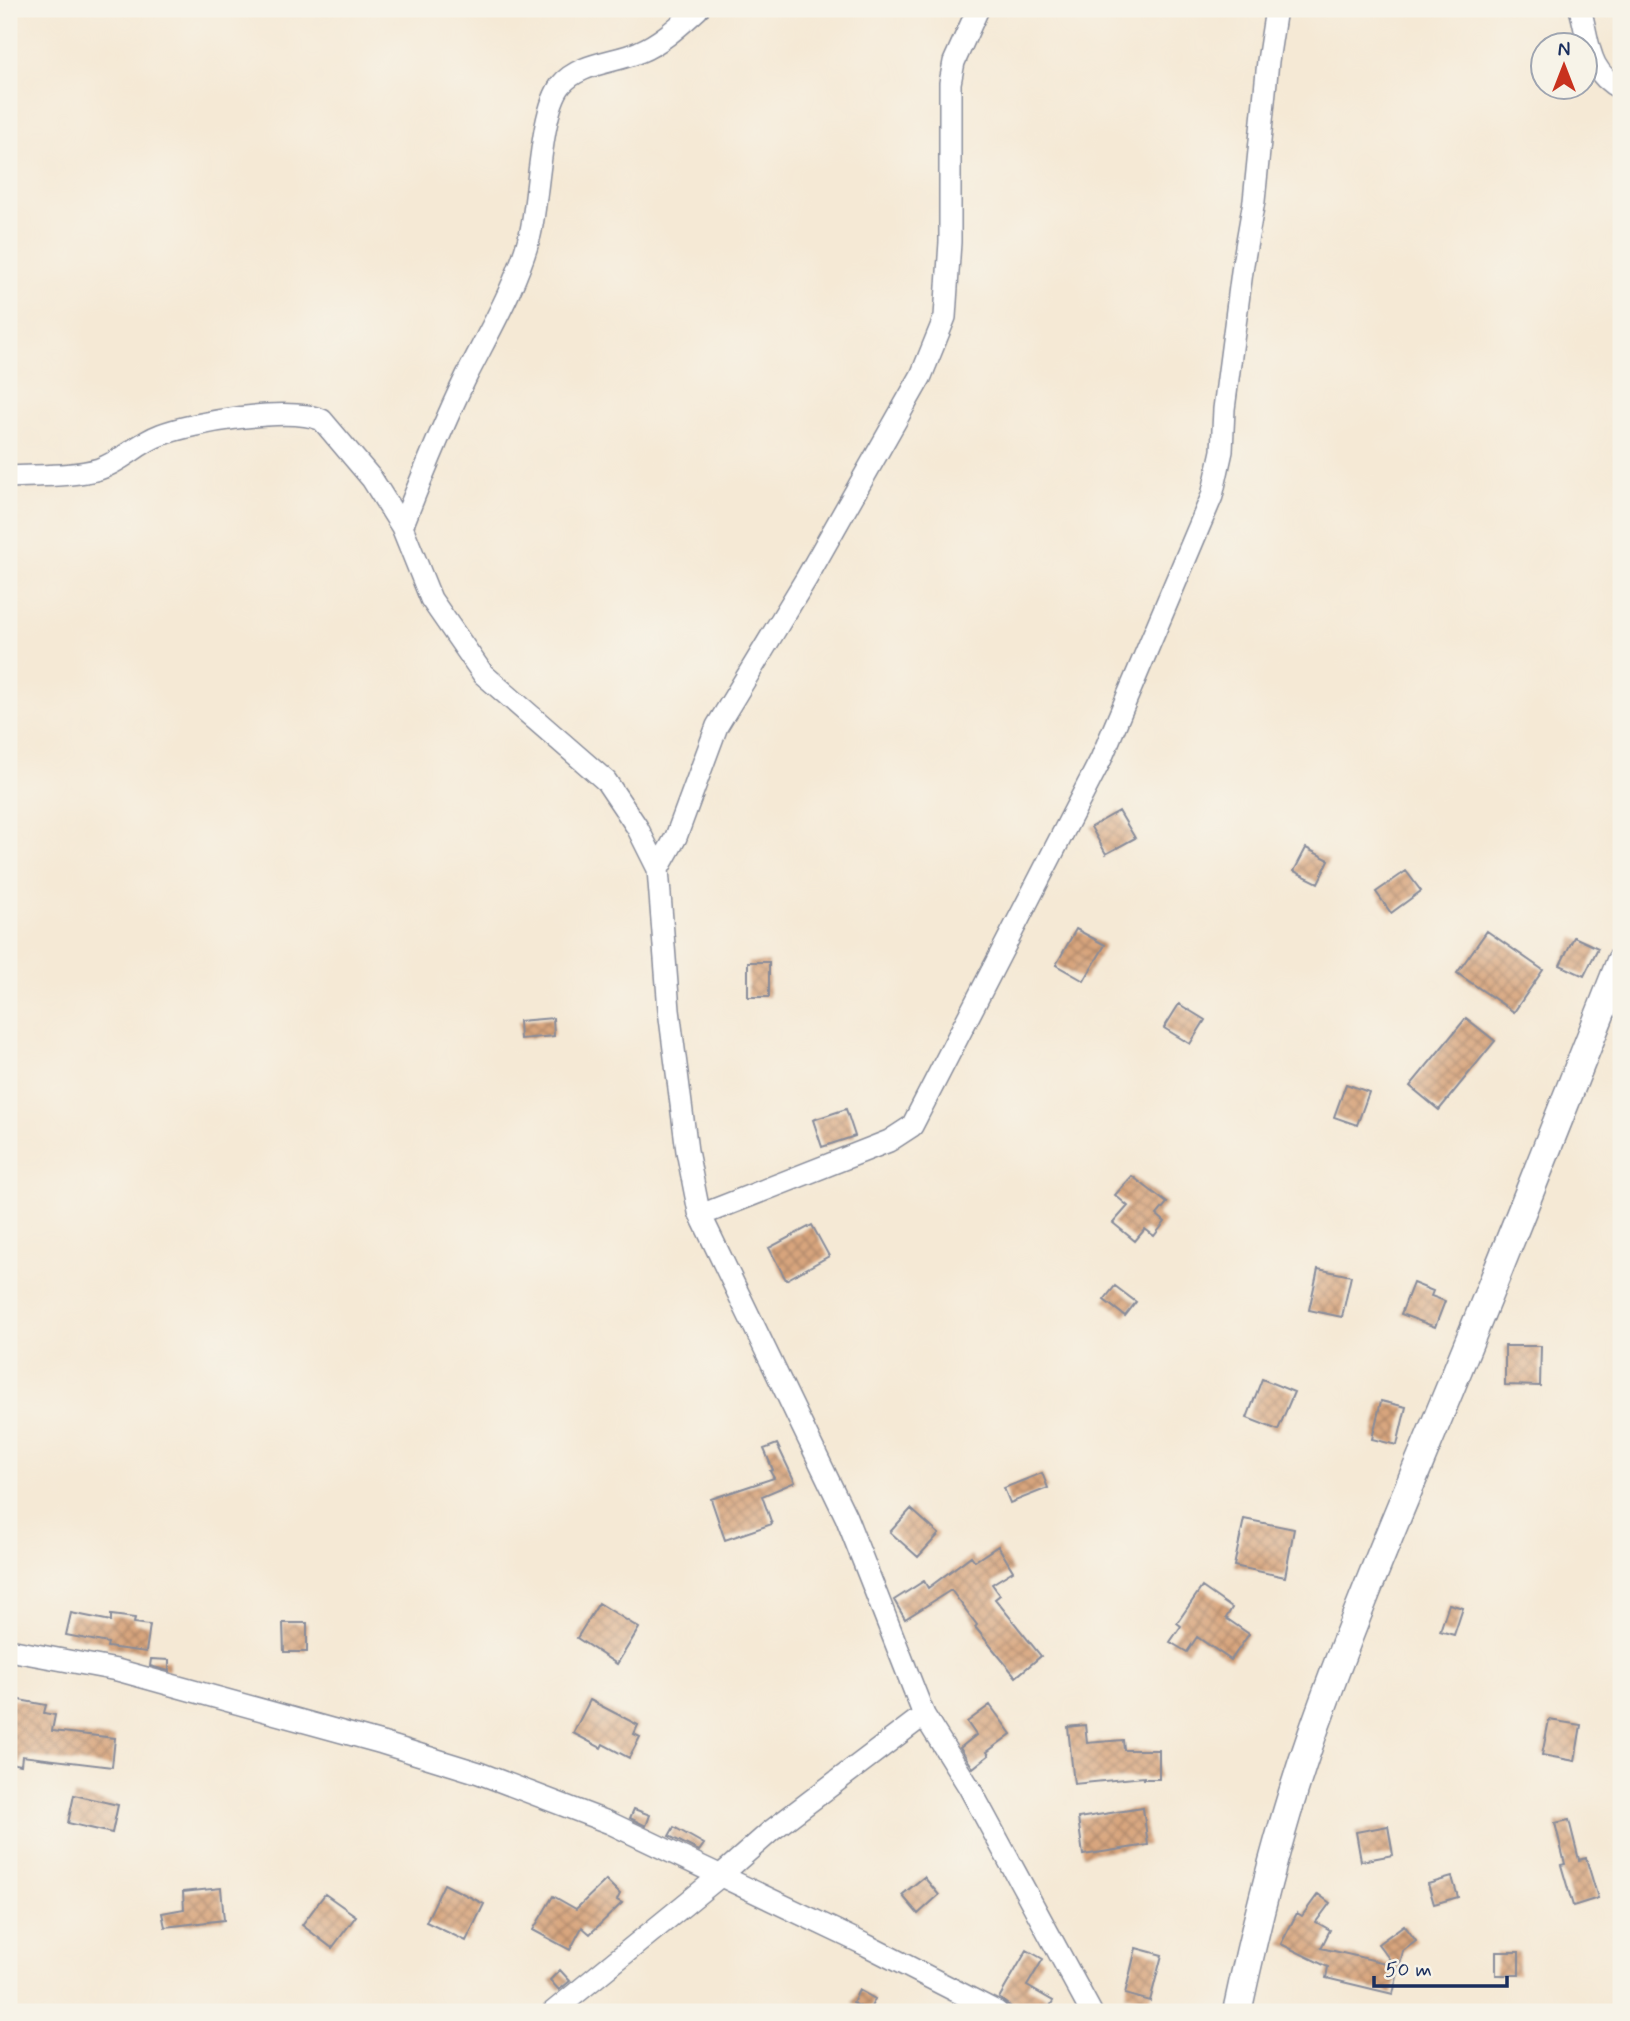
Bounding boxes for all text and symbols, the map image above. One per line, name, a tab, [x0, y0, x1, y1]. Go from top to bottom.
north arrow	[1528, 32, 1598, 102]
text: N	[1558, 38, 1570, 63]
scale bar	[1374, 1944, 1508, 1988]
text: 50 m	[1385, 1956, 1432, 1984]

